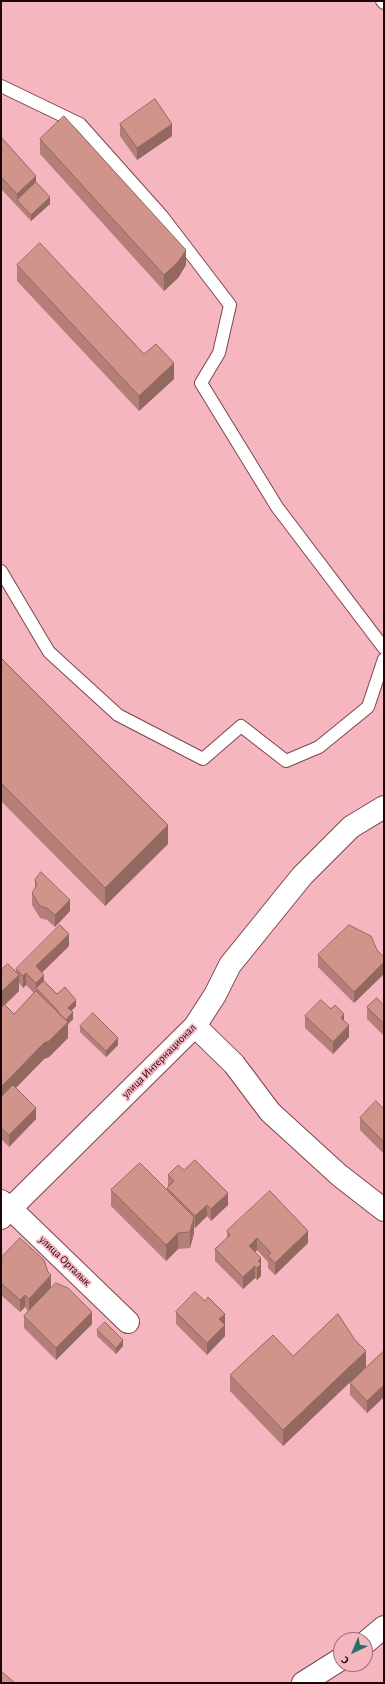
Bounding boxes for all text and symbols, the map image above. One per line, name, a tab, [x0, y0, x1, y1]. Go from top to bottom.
street label: улица Интернационал	[119, 1021, 199, 1101]
street label: улица Орталык	[36, 1233, 94, 1289]
north arrow	[333, 1632, 373, 1672]
text: С	[339, 1654, 351, 1666]

